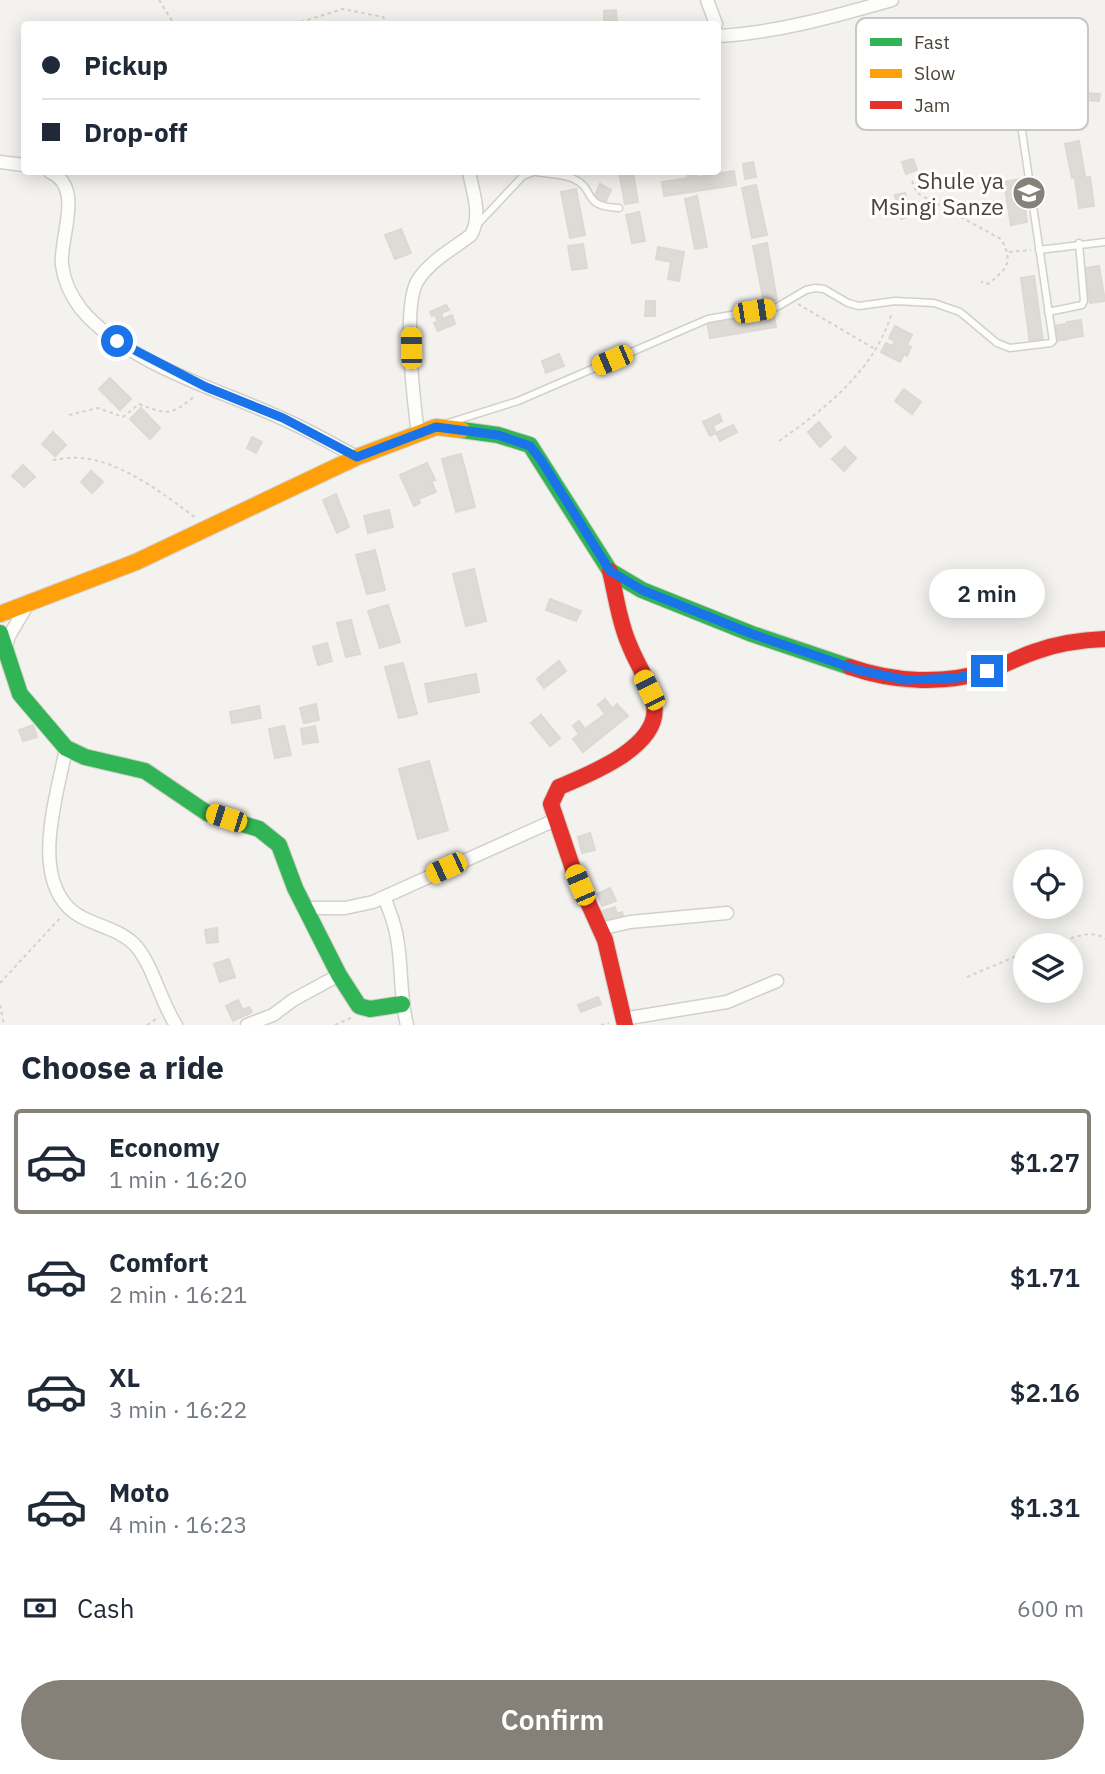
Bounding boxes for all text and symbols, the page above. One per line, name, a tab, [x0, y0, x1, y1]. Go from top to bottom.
legend	[856, 18, 1088, 130]
text: Fast	[914, 30, 950, 54]
text: Pickup	[84, 48, 168, 82]
text: Slow	[914, 61, 955, 85]
text: Jam	[914, 93, 950, 117]
text: Drop-off	[84, 115, 187, 149]
place label: Shule ya Msingi Sanze	[870, 165, 1004, 221]
school or university icon: Shule ya Msingi Sanze	[1010, 174, 1048, 212]
car	[732, 297, 777, 325]
route start	[101, 325, 133, 357]
car	[401, 327, 422, 369]
car	[589, 342, 636, 378]
callout: 2 min	[929, 570, 1045, 618]
text: 2 min	[957, 578, 1017, 608]
route end	[971, 655, 1003, 687]
car	[631, 667, 668, 713]
car	[203, 802, 250, 834]
map controls	[1013, 849, 1083, 1003]
button: locate	[1013, 849, 1083, 919]
car	[423, 850, 470, 886]
car	[563, 862, 598, 908]
button: layers	[1013, 933, 1083, 1003]
text: Choose a ride	[21, 1046, 224, 1088]
icon: car	[25, 1130, 88, 1193]
text: Economy	[109, 1130, 220, 1164]
text: $1.27	[1010, 1145, 1080, 1179]
text: 1 min · 16:20	[109, 1164, 247, 1194]
icon: car	[25, 1245, 88, 1308]
text: Comfort	[109, 1245, 208, 1279]
text: $1.71	[1010, 1260, 1080, 1294]
text: 2 min · 16:21	[109, 1279, 247, 1309]
icon: car	[25, 1360, 88, 1423]
text: XL	[109, 1360, 140, 1394]
text: $2.16	[1010, 1375, 1080, 1409]
text: 3 min · 16:22	[109, 1394, 247, 1424]
icon: car	[25, 1475, 88, 1538]
text: Moto	[109, 1475, 169, 1509]
text: $1.31	[1010, 1490, 1080, 1524]
text: 4 min · 16:23	[109, 1509, 247, 1539]
icon: cash	[21, 1589, 59, 1627]
text: Cash	[77, 1591, 134, 1625]
text: 600 m	[1017, 1593, 1084, 1623]
button: Confirm	[21, 1680, 1084, 1760]

